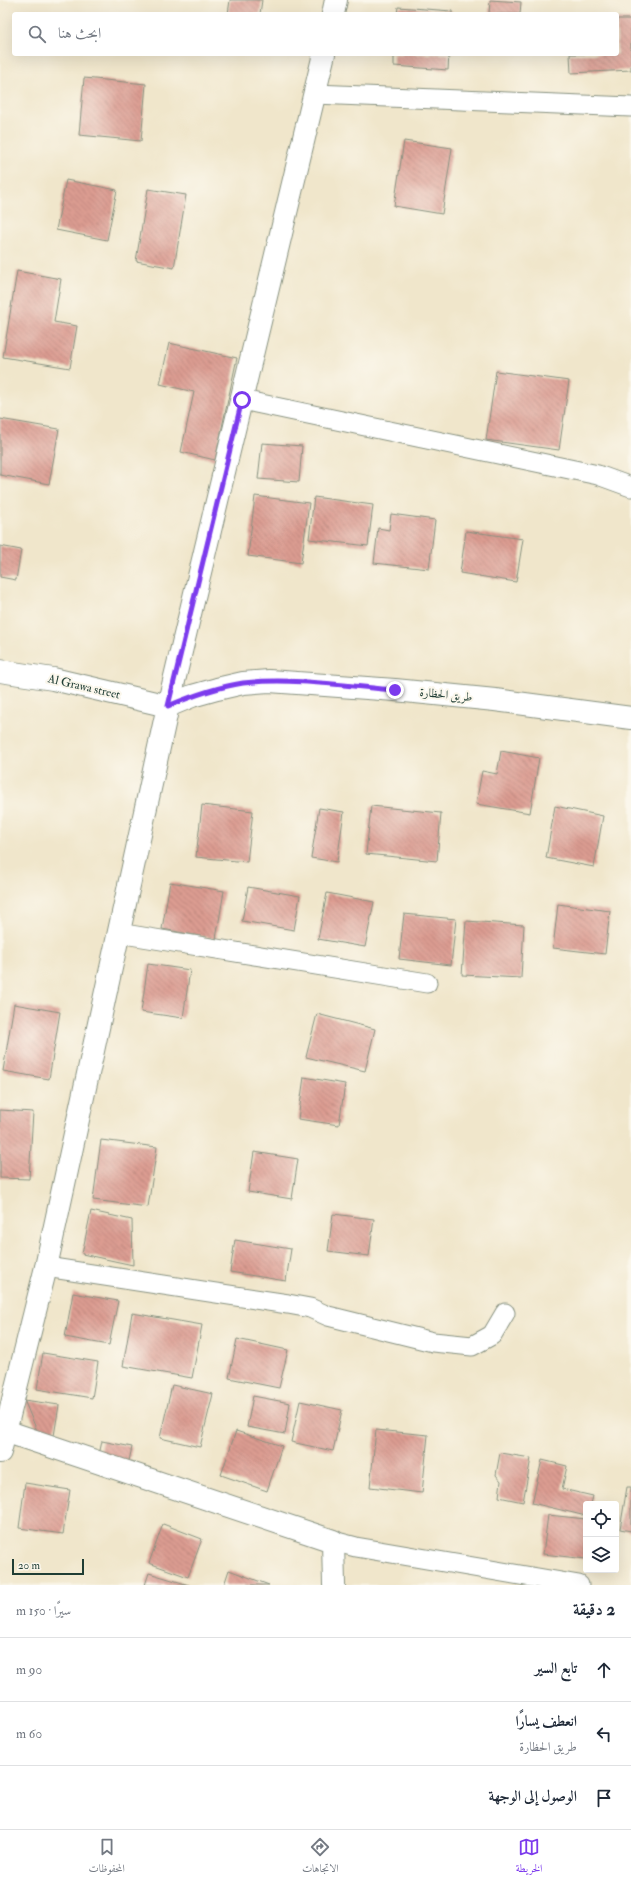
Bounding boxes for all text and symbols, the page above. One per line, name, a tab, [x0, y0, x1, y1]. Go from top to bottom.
search box	[12, 12, 619, 56]
icon: search	[26, 23, 48, 45]
text: ابحث هنا	[58, 24, 101, 43]
route start	[233, 391, 251, 409]
street label: Al Grawa street	[45, 671, 122, 703]
route end	[386, 681, 404, 699]
street label: طريق الحظارة	[419, 685, 473, 705]
map controls	[583, 1501, 619, 1573]
button: locate	[583, 1501, 619, 1537]
button: layers	[583, 1537, 619, 1573]
scale bar	[12, 1557, 84, 1576]
text: 20 m	[18, 1559, 40, 1572]
text: 2 دقيقة	[573, 1599, 615, 1620]
text: سيرًا · 150 m	[16, 1603, 71, 1619]
text: تابع السير	[535, 1659, 577, 1678]
icon: ahead	[593, 1659, 615, 1681]
text: 90 m	[16, 1662, 42, 1678]
text: انعطف يسارًا	[516, 1712, 577, 1731]
icon: left	[593, 1723, 615, 1745]
text: 60 m	[16, 1726, 42, 1742]
text: طريق الحظارة	[519, 1739, 577, 1755]
text: الوصول إلى الوجهة	[489, 1787, 577, 1806]
icon: arrive	[593, 1787, 615, 1809]
tab: المحفوظات	[89, 1836, 125, 1879]
tab: الاتجاهات	[302, 1836, 339, 1879]
tab: الخريطة	[516, 1836, 542, 1879]

